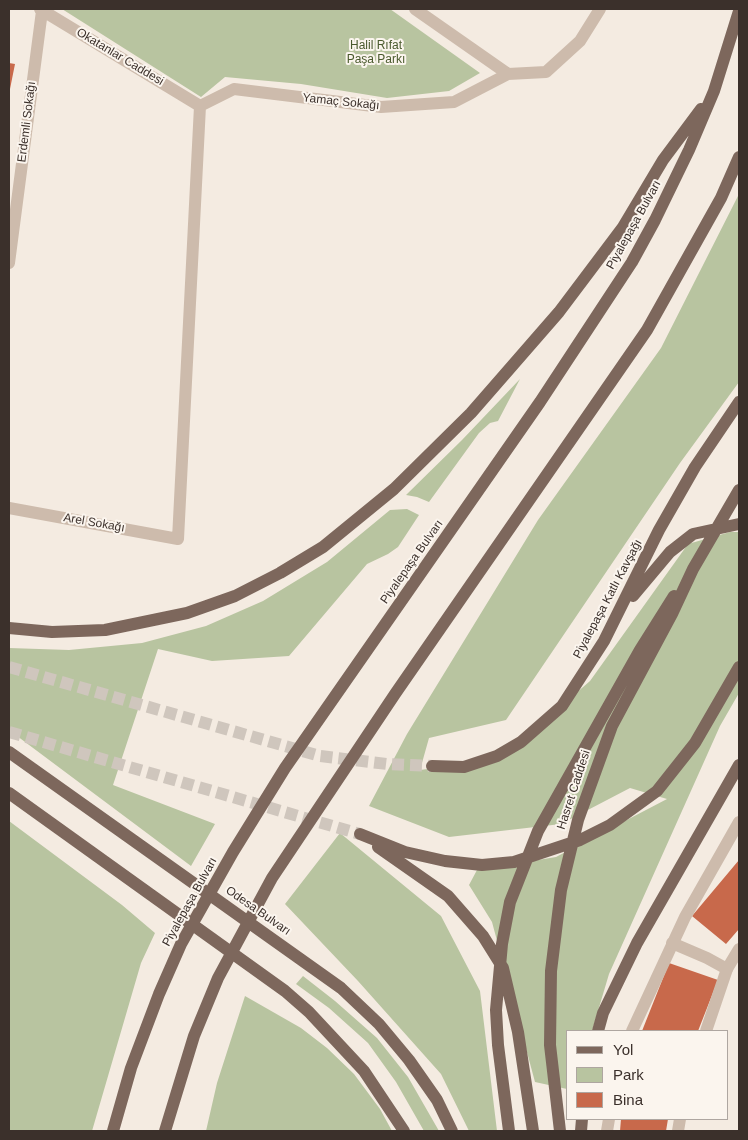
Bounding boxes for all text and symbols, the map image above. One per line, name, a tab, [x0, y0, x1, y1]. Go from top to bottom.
street label: Okatanlar Caddesi	[74, 25, 166, 89]
park label: Halil Rıfat Paşa Parkı	[347, 39, 405, 67]
street label: Erdemli Sokağı	[15, 81, 39, 163]
street label: Yamaç Sokağı	[302, 91, 380, 113]
street label: Piyalepaşa Bulvarı	[604, 178, 664, 272]
street label: Arel Sokağı	[62, 511, 126, 535]
street label: Piyalepaşa Bulvarı	[378, 517, 446, 607]
street label: Piyalepaşa Katlı Kavşağı	[570, 537, 646, 661]
street label: Hasret Caddesi	[554, 748, 594, 832]
street label: Piyalepaşa Bulvarı	[160, 855, 220, 949]
street label: Odesa Bulvarı	[223, 883, 293, 939]
legend	[566, 1030, 728, 1120]
text: Yol	[613, 1041, 633, 1058]
text: Park	[613, 1066, 644, 1083]
text: Bina	[613, 1091, 643, 1108]

